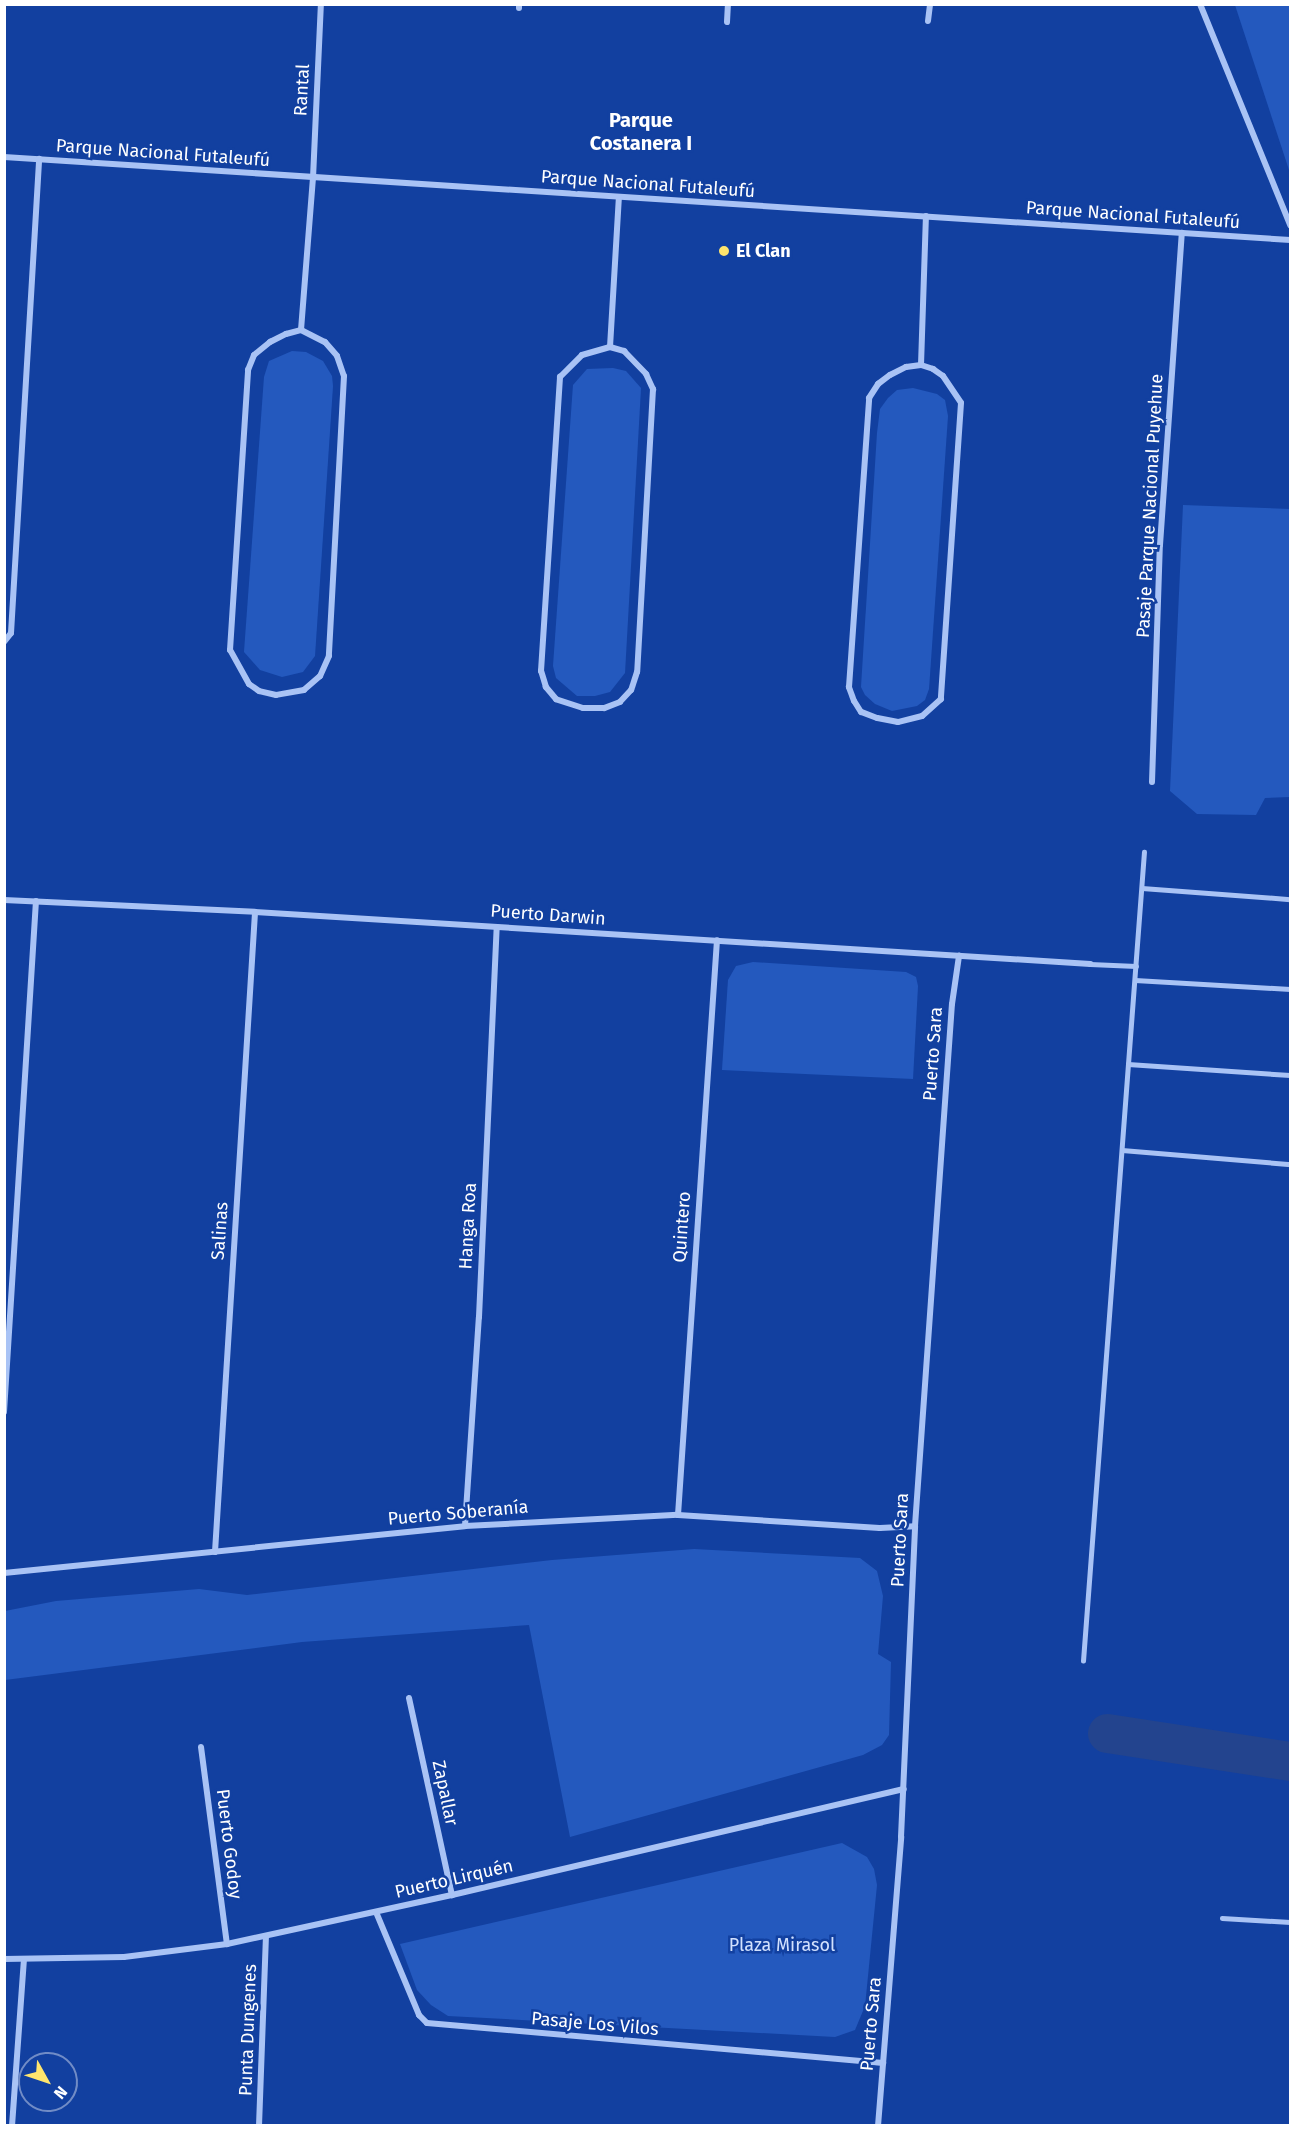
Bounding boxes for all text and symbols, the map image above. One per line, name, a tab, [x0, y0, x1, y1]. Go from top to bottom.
street label: Rantal	[290, 63, 314, 117]
district label: Parque Costanera I	[590, 109, 692, 156]
street label: Parque Nacional Futaleufú	[55, 135, 271, 171]
street label: Parque Nacional Futaleufú	[540, 166, 756, 202]
street label: Parque Nacional Futaleufú	[1025, 197, 1241, 233]
place label: El Clan	[736, 240, 791, 262]
marker: El Clan	[717, 244, 731, 258]
street label: Pasaje Parque Nacional Puyehue	[1132, 373, 1168, 639]
street label: Puerto Darwin	[490, 900, 606, 930]
street label: Puerto Sara	[919, 1006, 947, 1102]
street label: Hanga Roa	[455, 1182, 481, 1270]
street label: Quintero	[669, 1191, 695, 1263]
street label: Salinas	[207, 1201, 233, 1261]
street label: Puerto Sara	[887, 1492, 913, 1588]
street label: Puerto Soberanía	[387, 1496, 529, 1530]
street label: Zapallar	[428, 1758, 462, 1828]
street label: Puerto Godoy	[212, 1788, 246, 1900]
street label: Puerto Lirquén	[393, 1855, 515, 1903]
park label: Plaza Mirasol	[729, 1934, 835, 1956]
street label: Punta Dungenes	[235, 1964, 261, 2096]
street label: Puerto Sara	[856, 1976, 886, 2072]
street label: Pasaje Los Vilos	[530, 2008, 660, 2040]
north arrow	[18, 2052, 78, 2112]
text: N	[50, 2082, 71, 2103]

